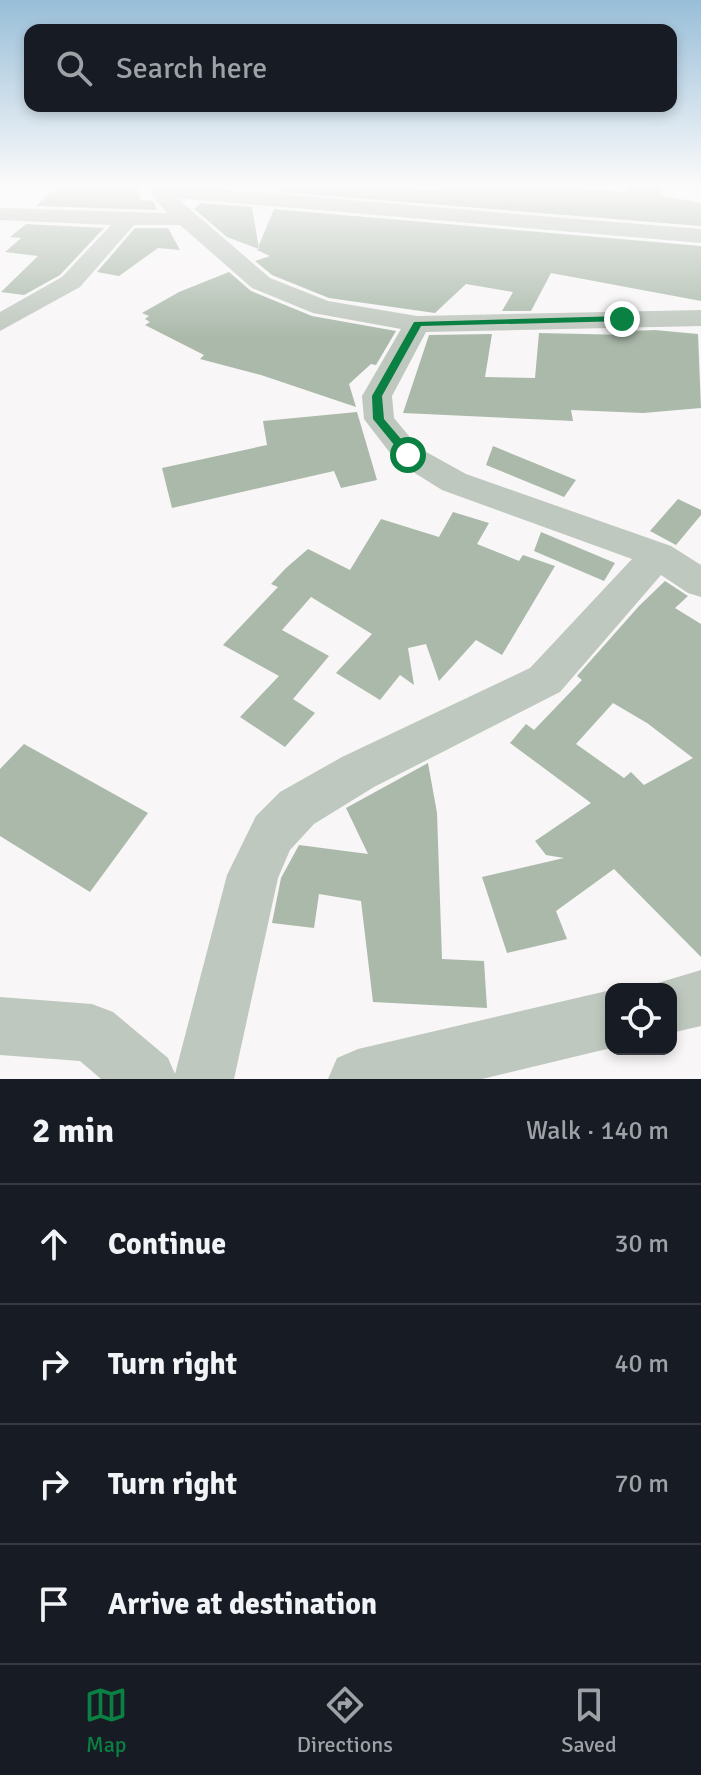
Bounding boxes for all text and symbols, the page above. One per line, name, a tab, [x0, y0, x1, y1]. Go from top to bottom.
search box	[24, 24, 677, 112]
icon: search	[52, 46, 96, 90]
text: Search here	[116, 50, 267, 87]
route end	[604, 301, 640, 337]
route start	[390, 437, 426, 473]
map controls	[605, 983, 677, 1055]
button: locate	[605, 983, 677, 1055]
text: 2 min	[32, 1110, 114, 1152]
text: Walk · 140 m	[526, 1115, 669, 1147]
icon: ahead	[32, 1222, 76, 1266]
text: Continue	[108, 1226, 226, 1263]
text: 30 m	[614, 1228, 669, 1260]
icon: right	[32, 1342, 76, 1386]
text: Turn right	[108, 1346, 237, 1383]
text: 40 m	[614, 1348, 669, 1380]
icon: right	[32, 1462, 76, 1506]
text: Turn right	[108, 1466, 237, 1503]
text: 70 m	[614, 1468, 669, 1500]
icon: arrive	[32, 1582, 76, 1626]
text: Arrive at destination	[108, 1586, 377, 1623]
tab: Map	[84, 1683, 128, 1758]
tab: Directions	[297, 1683, 393, 1758]
tab: Saved	[561, 1683, 617, 1758]

